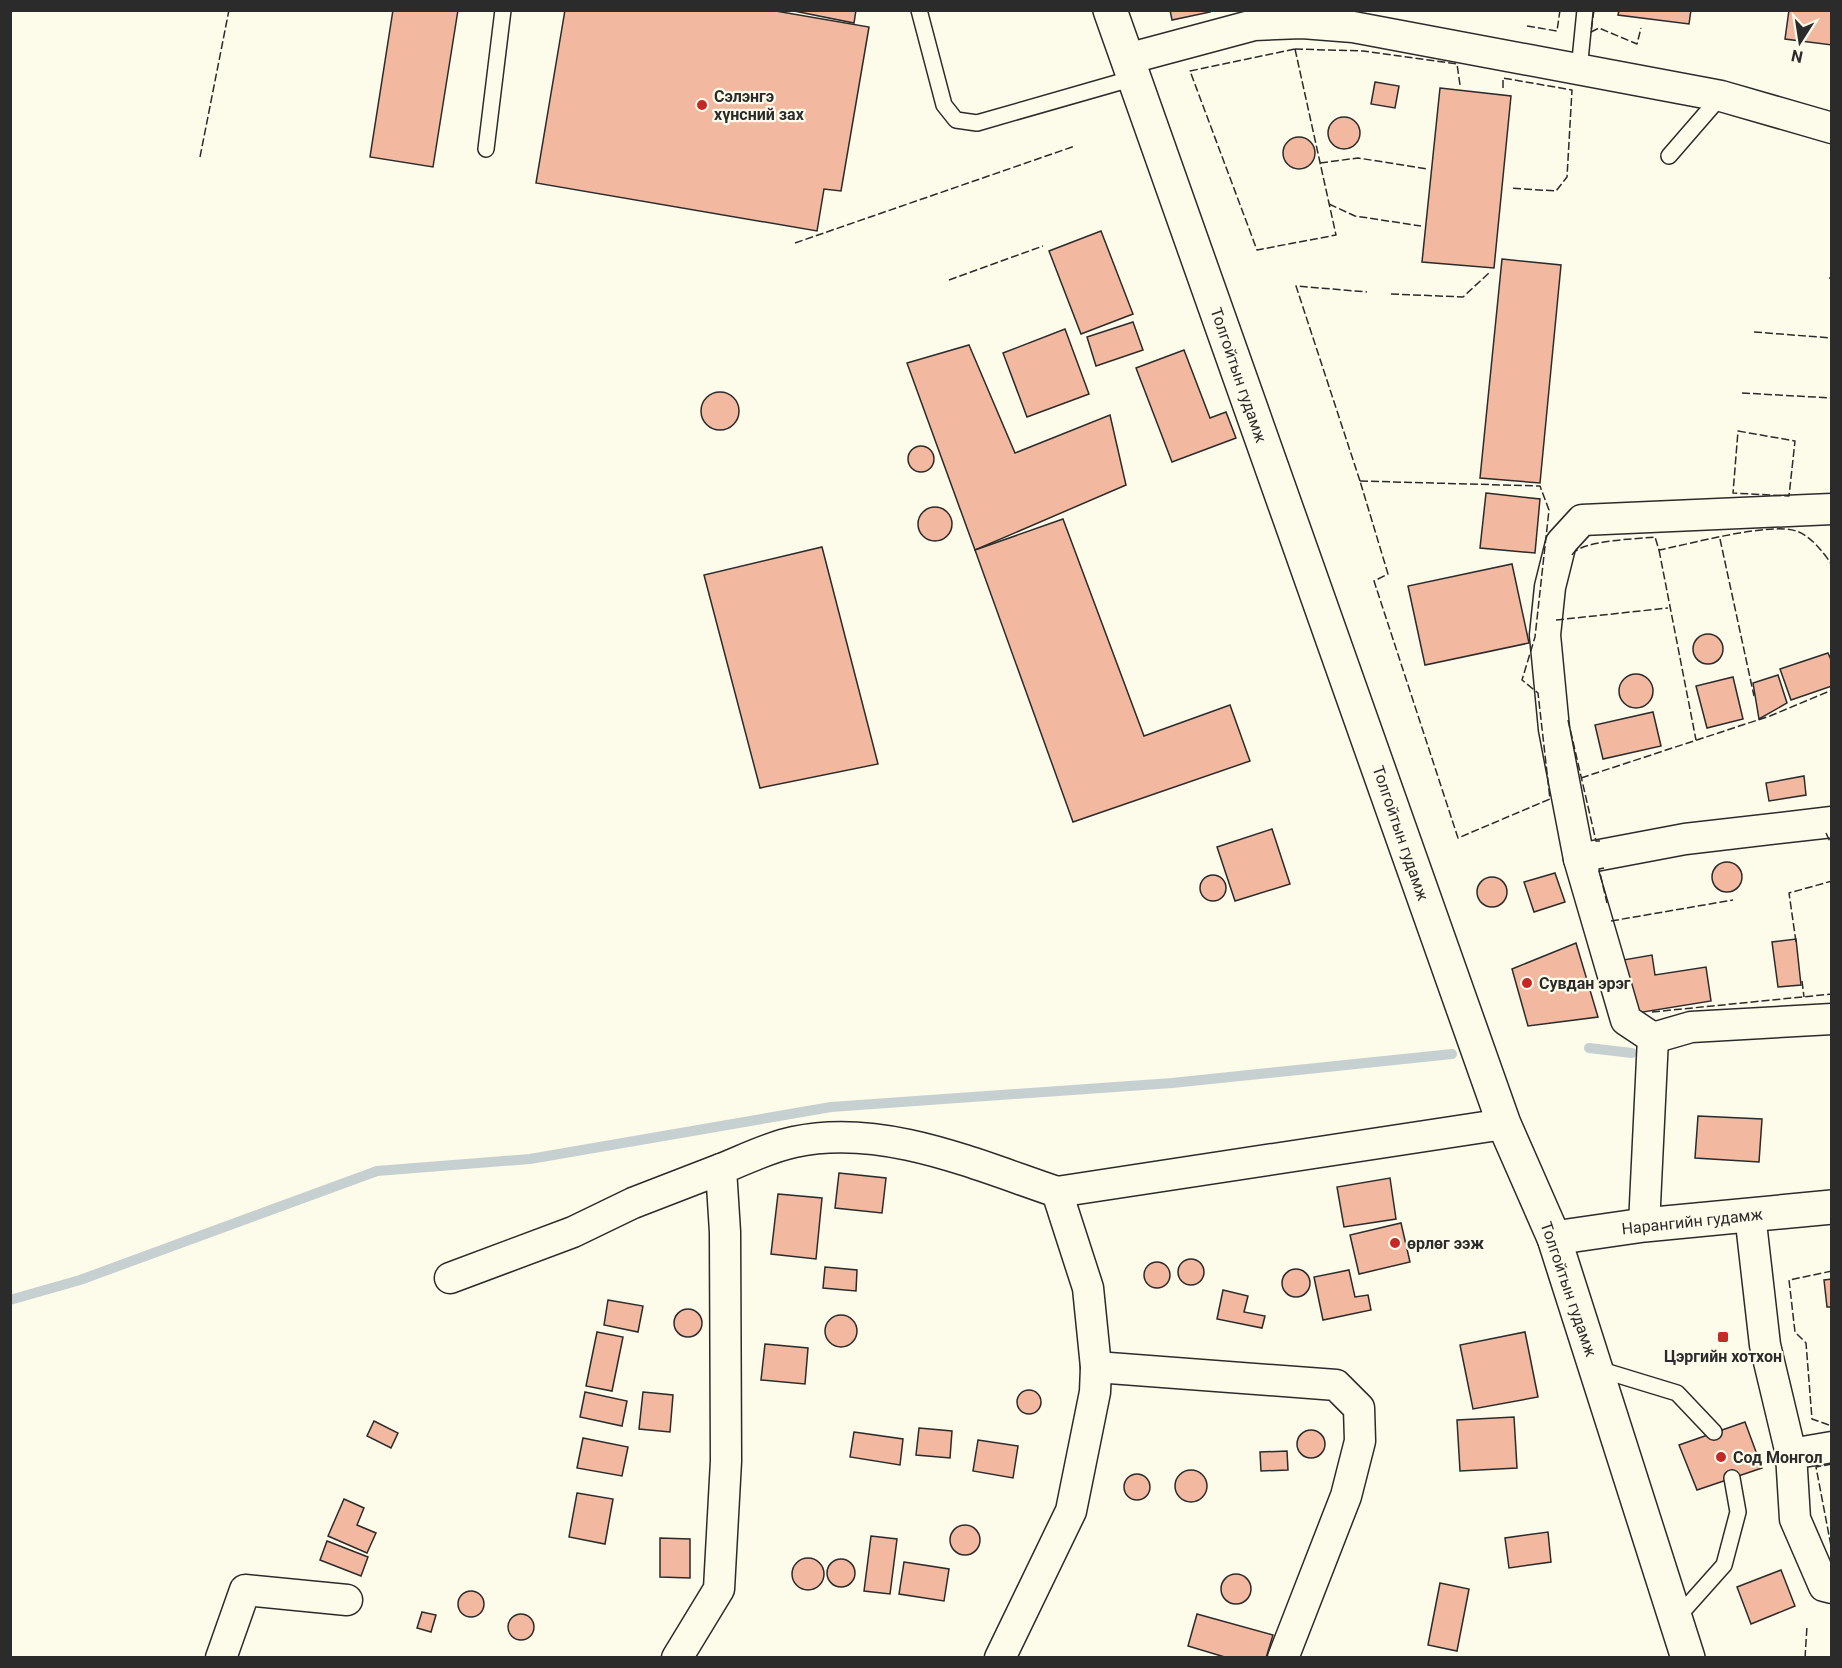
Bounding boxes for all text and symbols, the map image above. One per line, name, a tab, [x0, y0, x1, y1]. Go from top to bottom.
north arrow	[1770, 12, 1830, 72]
text: N	[1789, 46, 1804, 67]
place label: Сэлэнгэ хүнсний зах	[714, 87, 805, 124]
marker: Сэлэнгэ хүнсний зах	[695, 98, 709, 112]
street label: Толгойтын гудамж	[1206, 305, 1271, 446]
street label: Толгойтын гудамж	[1368, 763, 1433, 904]
place label: Сувдан эрэг	[1539, 974, 1631, 993]
marker: Сувдан эрэг	[1520, 976, 1534, 990]
street label: Нарангийн гудамж	[1621, 1205, 1764, 1238]
street label: Толгойтын гудамж	[1536, 1219, 1601, 1360]
place label: өрлөг ээж	[1407, 1234, 1484, 1253]
marker: өрлөг ээж	[1388, 1236, 1402, 1250]
marker: Цэргийн хотхон	[1716, 1330, 1730, 1344]
place label: Цэргийн хотхон	[1664, 1347, 1782, 1366]
place label: Сод Монгол	[1733, 1448, 1823, 1467]
marker: Сод Монгол	[1714, 1450, 1728, 1464]

